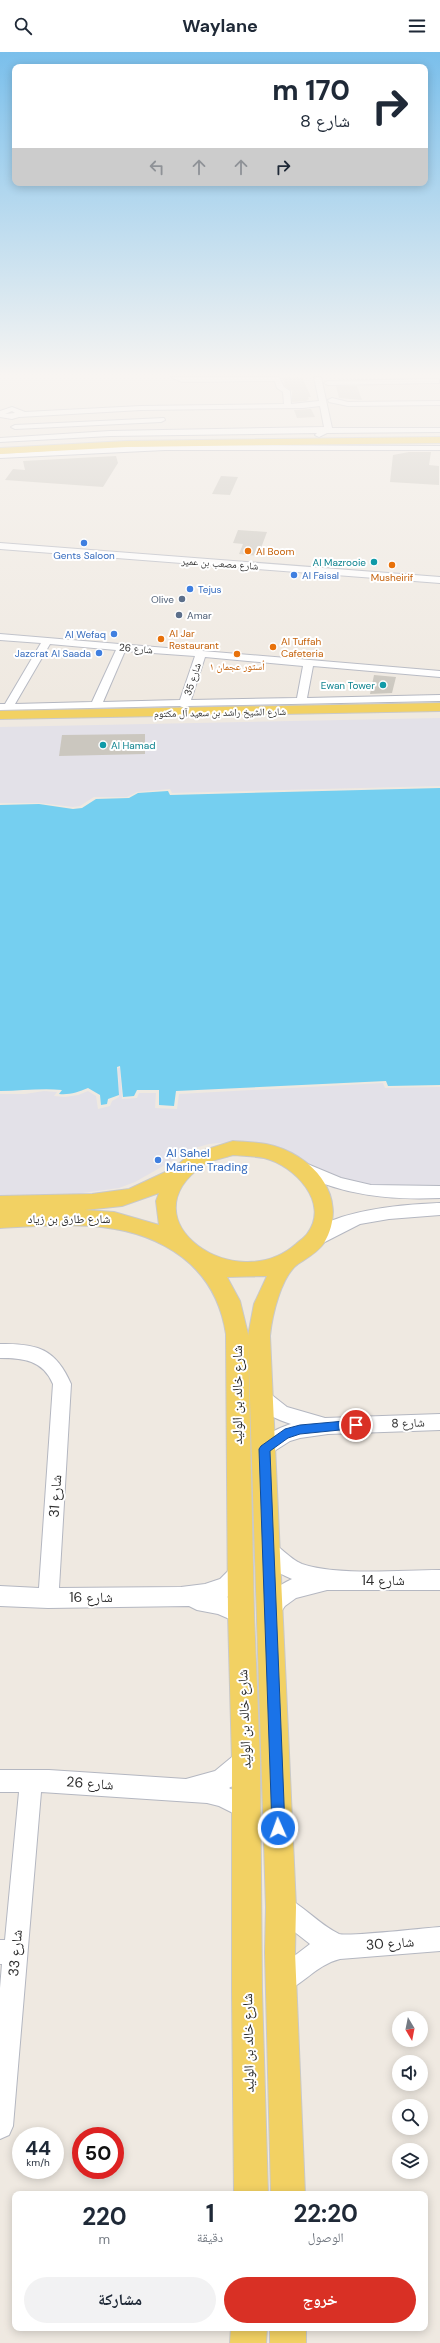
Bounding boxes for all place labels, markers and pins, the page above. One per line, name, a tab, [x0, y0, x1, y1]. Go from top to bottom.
marker: Gents Saloon	[79, 538, 89, 548]
place label: Al Boom	[256, 545, 294, 558]
marker: Al Boom	[243, 546, 253, 556]
place label: Gents Saloon	[53, 549, 115, 562]
place label: Al Mazrooie	[313, 556, 366, 569]
marker: Al Mazrooie	[369, 557, 379, 567]
marker: Musheirif	[387, 560, 397, 570]
place label: Al Faisal	[302, 569, 339, 582]
marker: Al Faisal	[289, 570, 299, 580]
place label: Musheirif	[371, 571, 414, 584]
place label: Tejus	[198, 583, 222, 596]
marker: Tejus	[185, 584, 195, 594]
place label: Olive	[151, 593, 174, 606]
marker: Olive	[177, 594, 187, 604]
place label: Amar	[187, 609, 212, 622]
marker: Amar	[174, 610, 184, 620]
place label: Al Jar Restaurant	[169, 627, 219, 652]
place label: Al Wefaq	[65, 628, 106, 641]
marker: Al Wefaq	[109, 629, 119, 639]
marker: Al Jar Restaurant	[156, 634, 166, 644]
place label: Al Tuffah Cafeteria	[281, 635, 323, 660]
marker: Al Tuffah Cafeteria	[268, 642, 278, 652]
place label: Jazcrat Al Saada	[15, 647, 91, 660]
marker: Jazcrat Al Saada	[94, 648, 104, 658]
marker: أستور عجمان ١	[232, 649, 242, 659]
place label: أستور عجمان ١	[209, 660, 265, 673]
place label: Ewan Tower	[321, 679, 375, 692]
marker: Ewan Tower	[378, 680, 388, 690]
place label: Al Hamad	[111, 739, 155, 752]
marker: Al Hamad	[98, 740, 108, 750]
place label: Al Sahel Marine Trading	[166, 1145, 248, 1175]
marker: Al Sahel Marine Trading	[153, 1155, 163, 1165]
pin	[339, 1408, 373, 1442]

